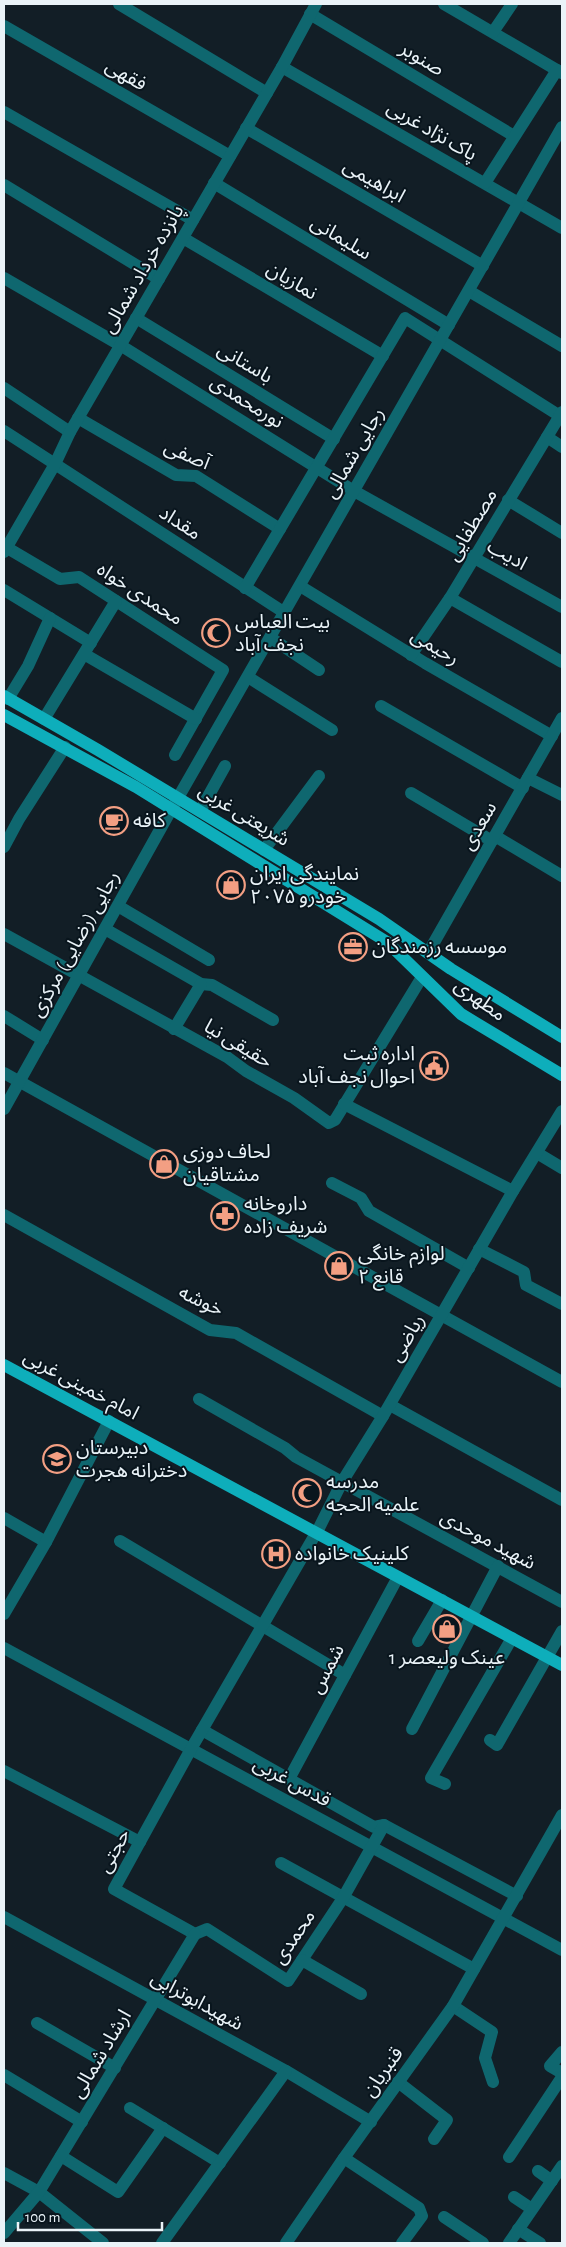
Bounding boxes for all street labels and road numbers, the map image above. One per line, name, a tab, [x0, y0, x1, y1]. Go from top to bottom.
street label: صنوبر	[395, 38, 448, 81]
street label: فقهی	[102, 55, 150, 95]
street label: پاک نژاد غربی	[382, 97, 481, 167]
street label: ابراهیمی	[339, 155, 408, 207]
street label: پانزده خرداد شمالی	[98, 201, 190, 338]
street label: سلیمانی	[307, 212, 375, 265]
street label: نمازیان	[263, 258, 321, 305]
street label: باستانی	[214, 339, 276, 388]
street label: نورمحمدی	[206, 372, 287, 433]
street label: رجایی شمالی	[320, 404, 389, 502]
street label: آصفی	[161, 436, 214, 475]
street label: مصطفایی	[443, 486, 502, 565]
street label: مقداد	[156, 502, 204, 544]
street label: ادیب	[484, 536, 530, 574]
street label: محمدی خواه	[93, 559, 187, 630]
street label: رحیمی	[407, 625, 462, 670]
street label: شریعتی غربی	[194, 780, 293, 851]
street label: سعدی	[457, 799, 502, 854]
street label: رجایی (رضایی) مرکزی	[27, 868, 124, 1021]
street label: مطهری	[450, 975, 509, 1026]
street label: حقیقی نیا	[200, 1016, 276, 1073]
street label: خوشه	[175, 1282, 226, 1321]
street label: ریاضی	[386, 1311, 429, 1366]
street label: امام خمینی غربی	[18, 1346, 142, 1427]
street label: شهید موحدی	[437, 1507, 539, 1574]
street label: شمس	[306, 1641, 349, 1697]
street label: قدس غربی	[250, 1753, 334, 1812]
street label: حجتی	[94, 1826, 135, 1877]
street label: محمدی	[269, 1906, 320, 1968]
street label: شهیدابوترابی	[147, 1968, 246, 2035]
street label: ارشاد شمالی	[67, 2006, 136, 2102]
street label: قنبریان	[359, 2043, 408, 2101]

